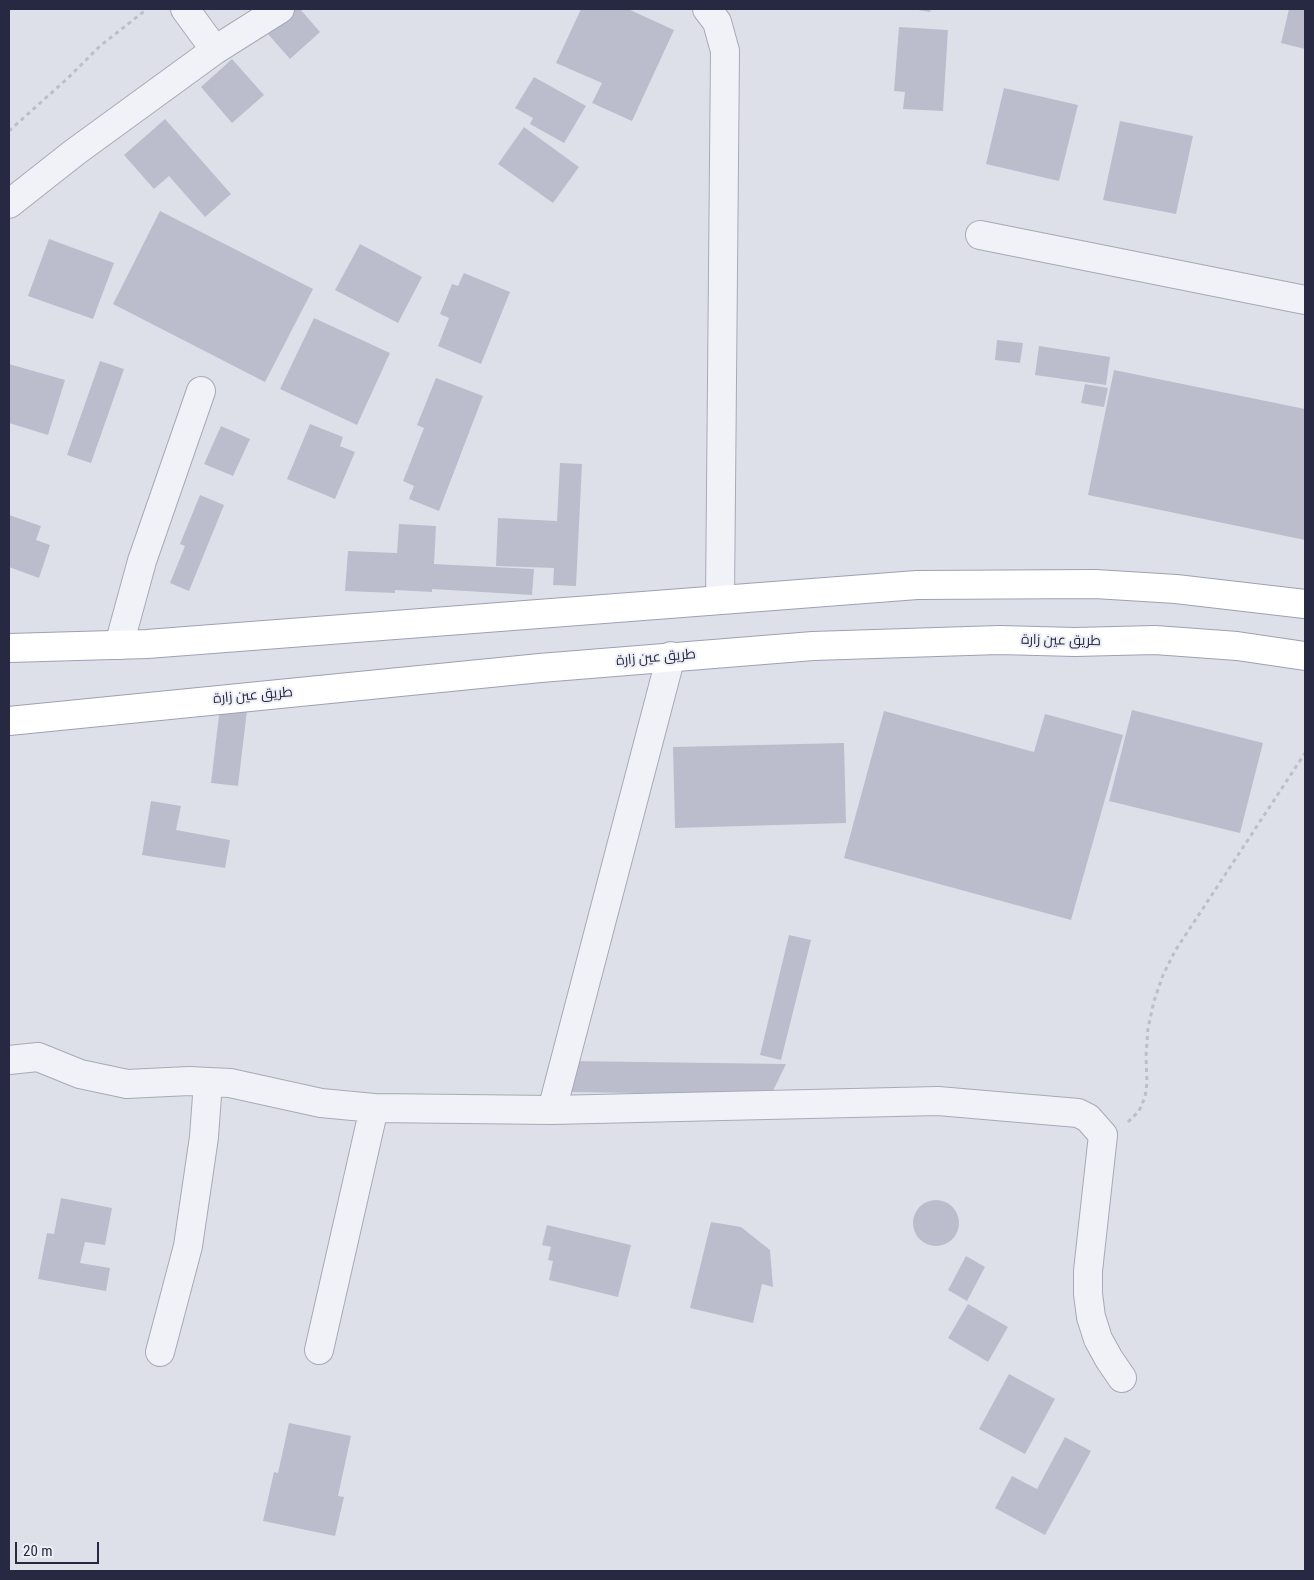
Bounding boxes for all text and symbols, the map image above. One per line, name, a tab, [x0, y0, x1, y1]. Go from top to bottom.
street label: طريق عين زارة	[1021, 632, 1101, 650]
street label: طريق عين زارة	[615, 646, 697, 670]
street label: طريق عين زارة	[212, 684, 294, 708]
scale bar	[18, 1532, 101, 1564]
text: 20 m	[23, 1542, 53, 1560]

